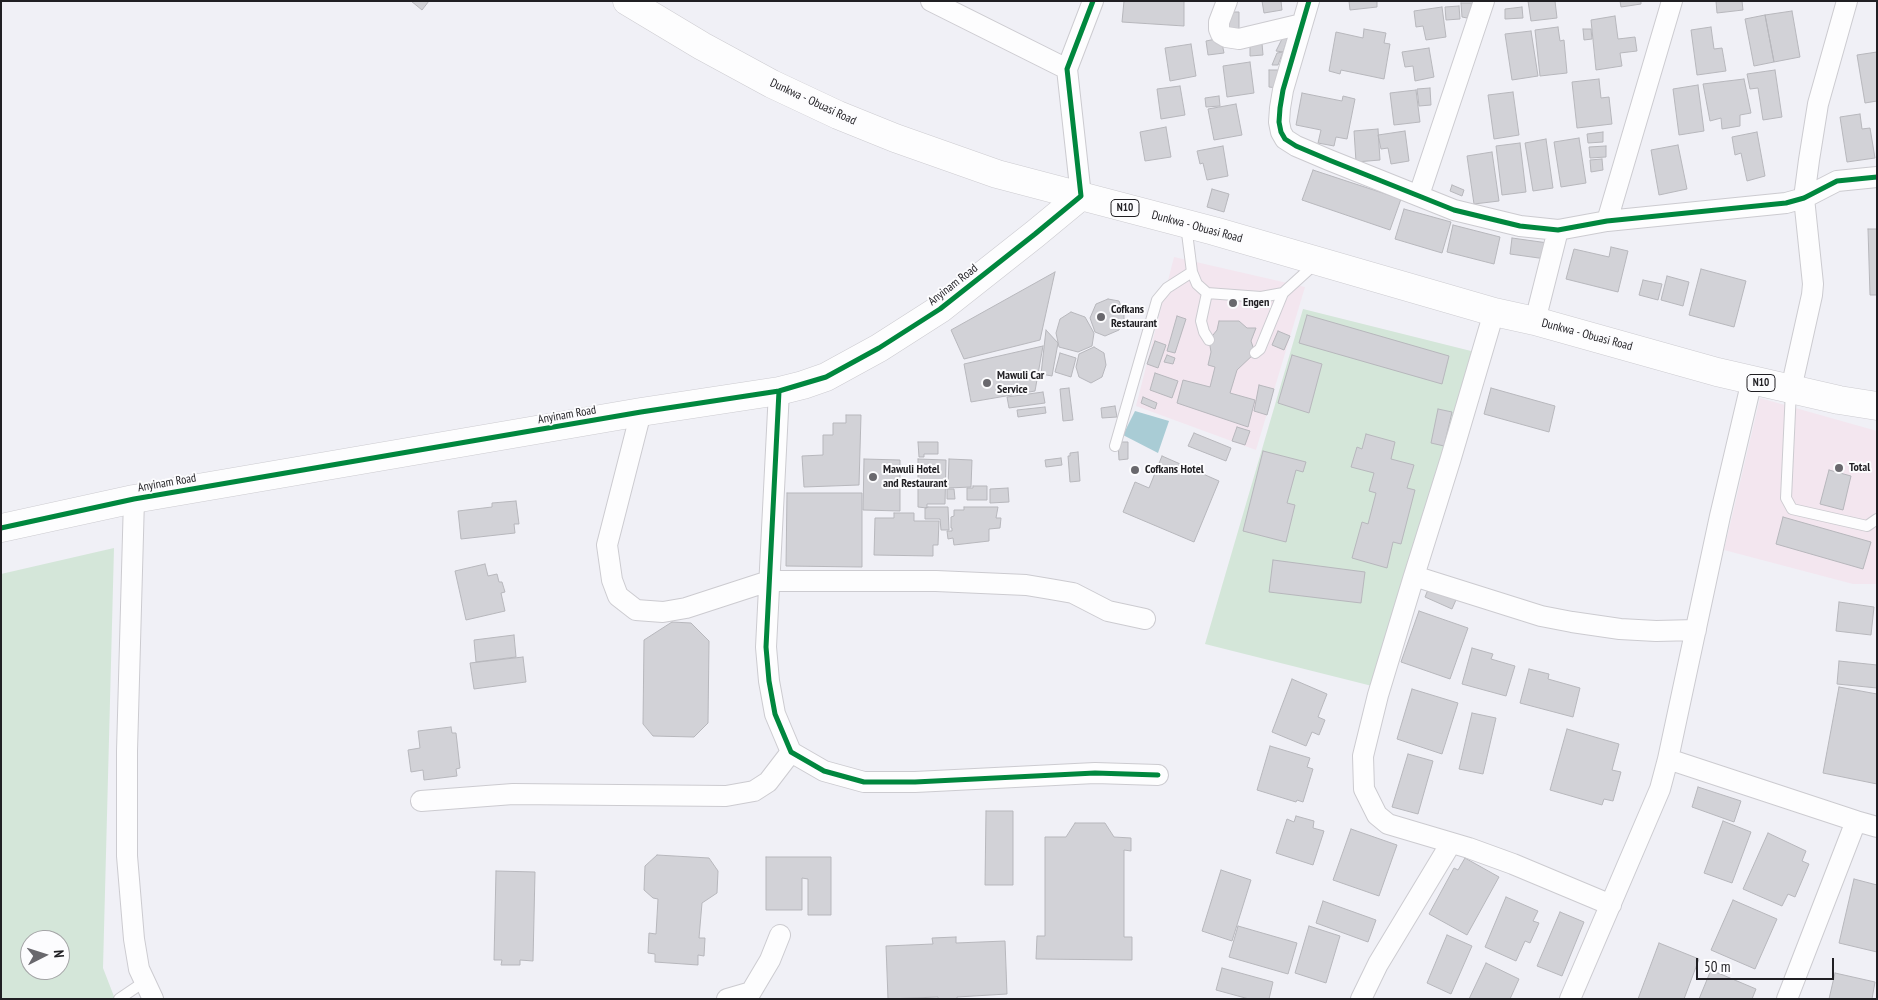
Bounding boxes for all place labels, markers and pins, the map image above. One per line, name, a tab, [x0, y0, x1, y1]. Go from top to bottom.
place label: Engen	[1243, 296, 1269, 310]
marker: Engen	[1227, 297, 1239, 309]
place label: Cofkans Restaurant	[1111, 303, 1157, 331]
marker: Cofkans Restaurant	[1095, 311, 1107, 323]
place label: Mawuli Car Service	[997, 369, 1044, 397]
marker: Mawuli Car Service	[981, 377, 993, 389]
place label: Total	[1849, 461, 1870, 475]
marker: Total	[1833, 462, 1845, 474]
place label: Mawuli Hotel and Restaurant	[883, 463, 947, 491]
place label: Cofkans Hotel	[1145, 463, 1204, 477]
marker: Cofkans Hotel	[1129, 464, 1141, 476]
marker: Mawuli Hotel and Restaurant	[867, 471, 879, 483]

